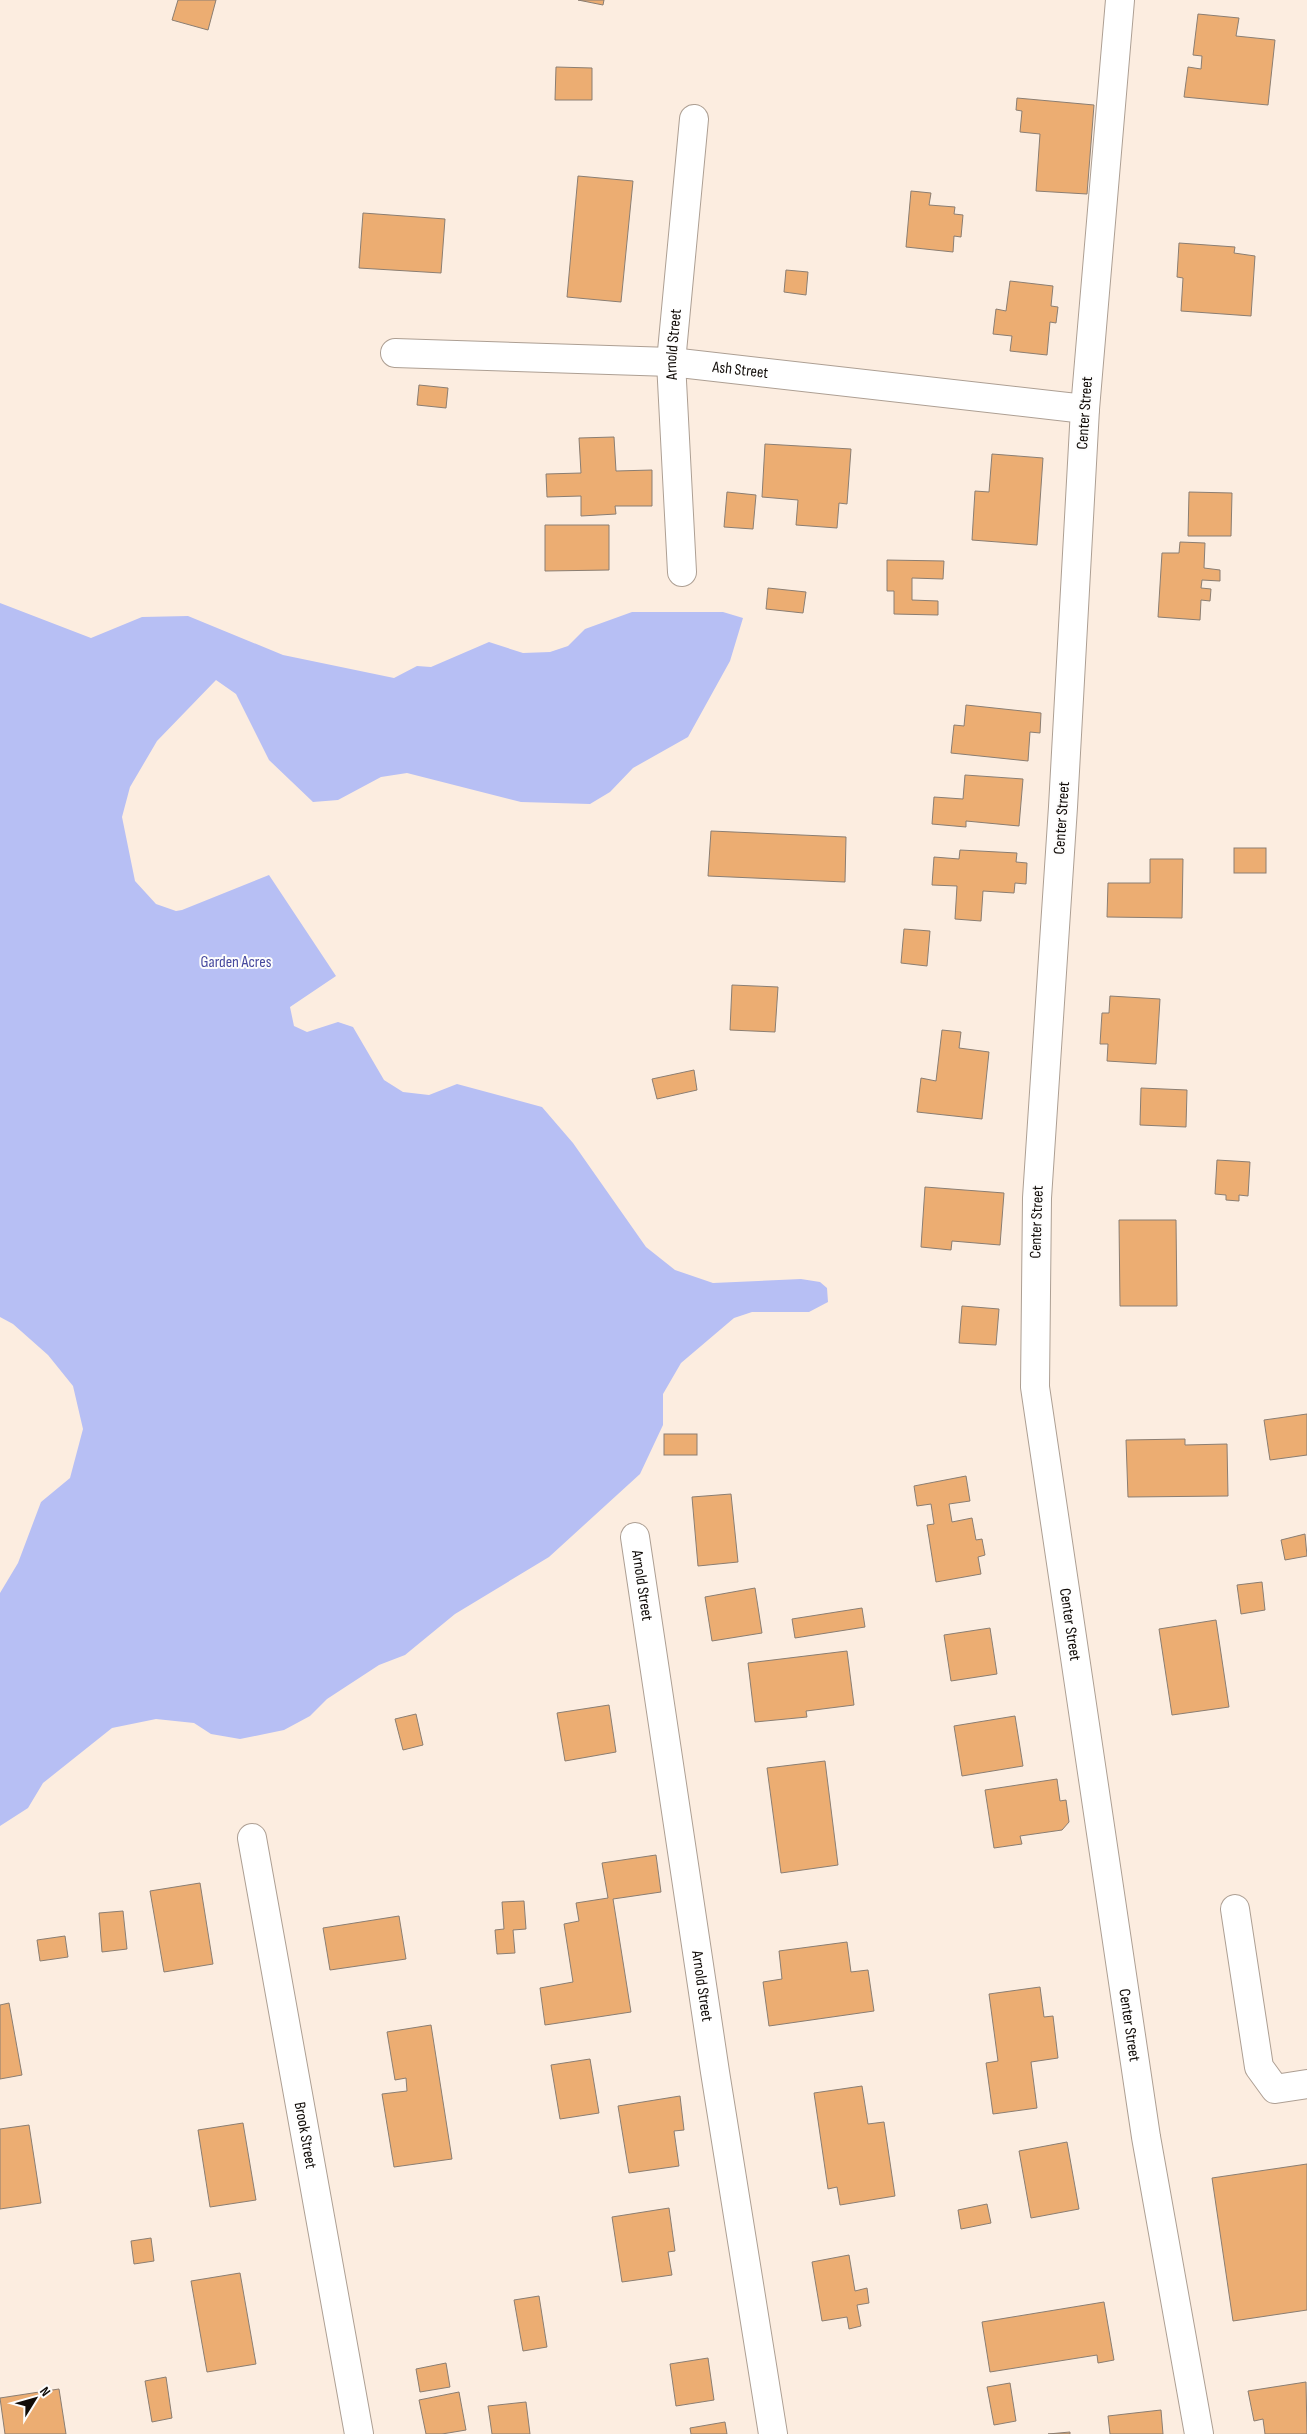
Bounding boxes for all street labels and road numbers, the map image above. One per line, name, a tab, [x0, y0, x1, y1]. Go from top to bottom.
street label: Arnold Street	[661, 308, 685, 381]
street label: Ash Street	[711, 357, 769, 382]
street label: Center Street	[1073, 376, 1097, 450]
street label: Center Street	[1050, 781, 1074, 855]
street label: Center Street	[1026, 1185, 1048, 1259]
street label: Arnold Street	[627, 1548, 657, 1622]
street label: Center Street	[1055, 1587, 1085, 1662]
street label: Arnold Street	[687, 1948, 717, 2023]
street label: Center Street	[1115, 1987, 1144, 2063]
street label: Brook Street	[290, 2100, 321, 2170]

